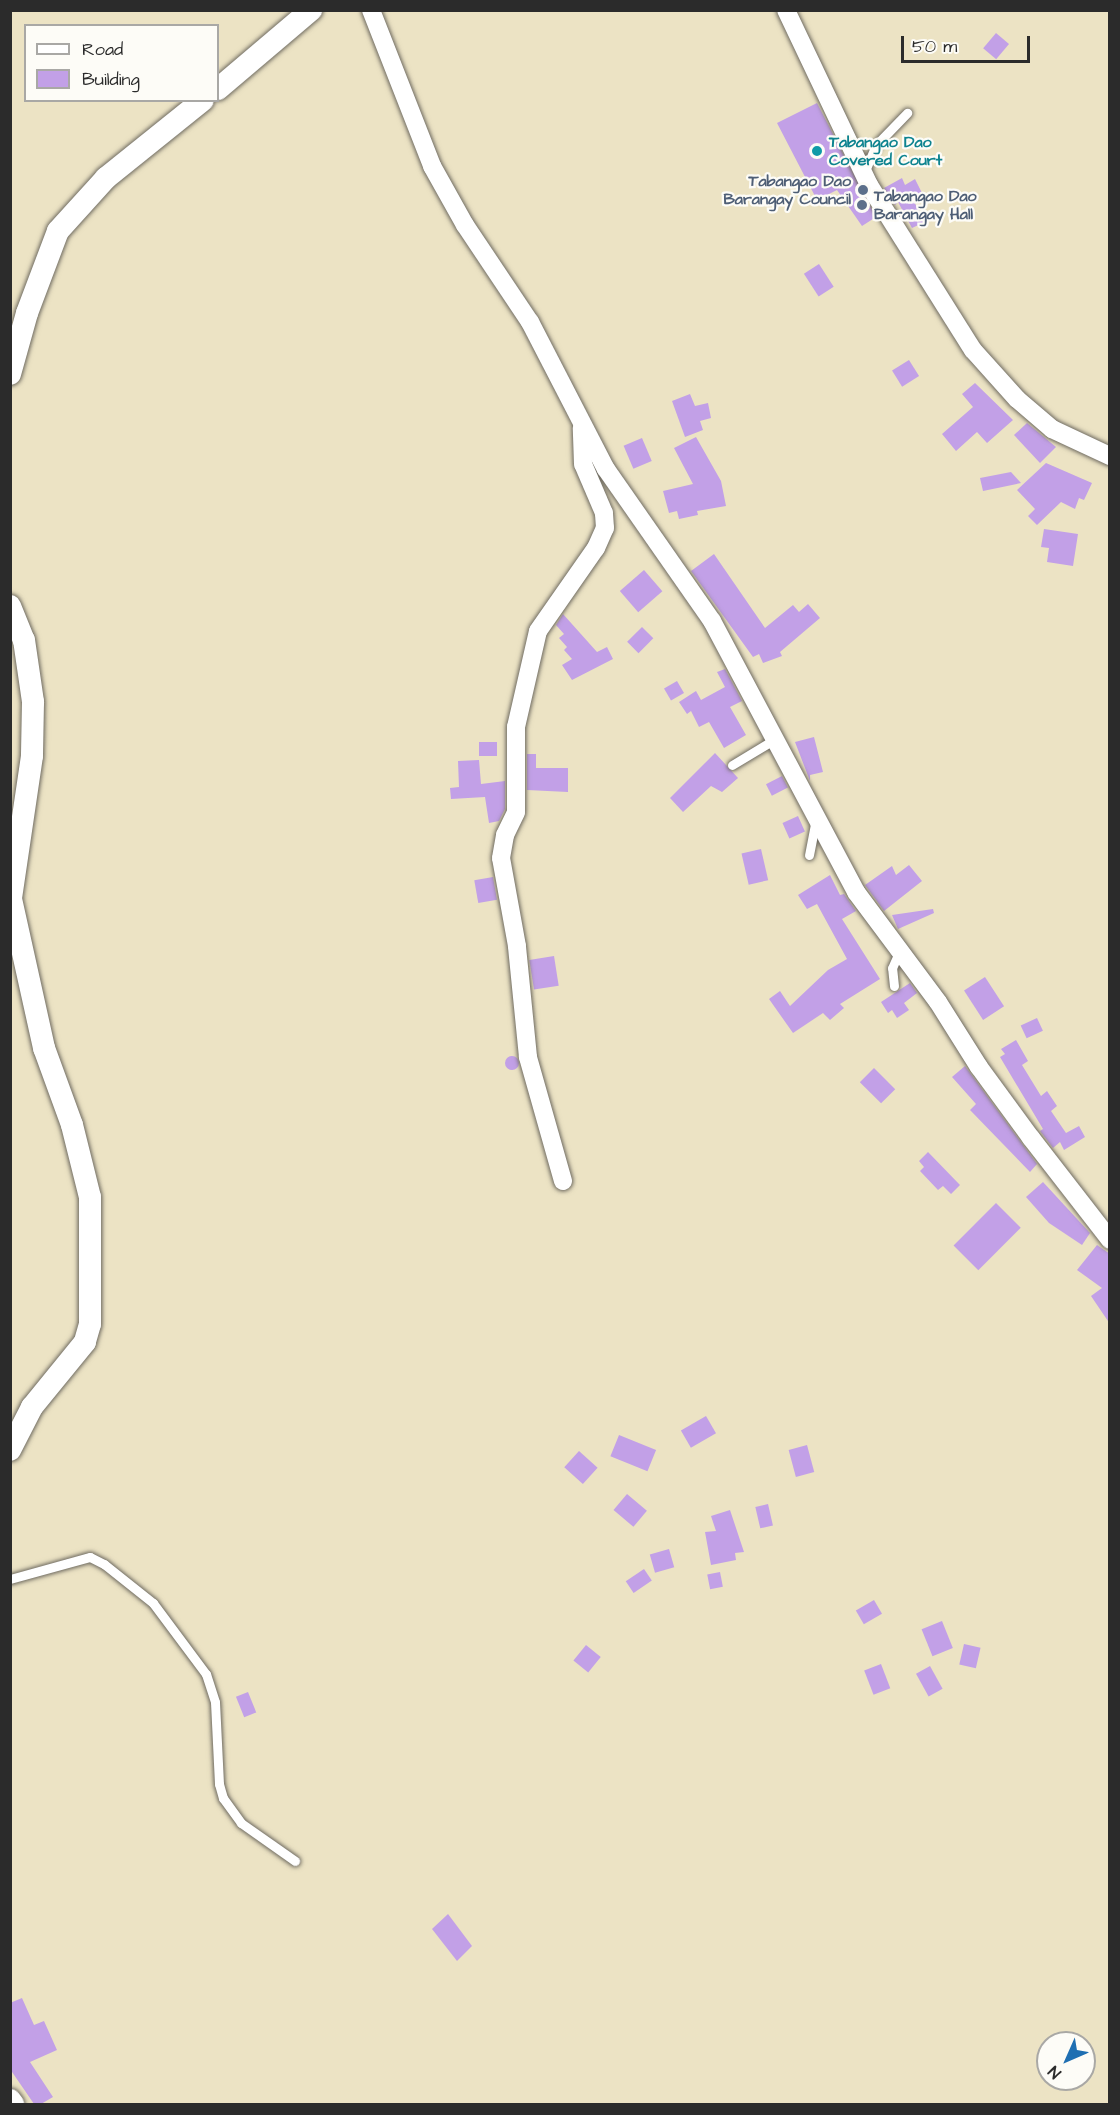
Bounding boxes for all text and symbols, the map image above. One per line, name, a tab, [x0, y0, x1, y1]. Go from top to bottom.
legend	[24, 24, 219, 102]
scale bar	[904, 24, 1033, 62]
text: 50 m	[912, 34, 957, 59]
text: Road	[82, 37, 123, 62]
text: Building	[82, 67, 140, 92]
place label: Tabangao Dao Covered Court	[829, 132, 942, 170]
marker: Tabangao Dao Covered Court	[810, 144, 824, 158]
place label: Tabangao Dao Barangay Council	[723, 171, 851, 209]
marker: Tabangao Dao Barangay Council	[856, 183, 870, 197]
place label: Tabangao Dao Barangay Hall	[874, 186, 977, 224]
marker: Tabangao Dao Barangay Hall	[855, 198, 869, 212]
north arrow	[1036, 2031, 1096, 2091]
text: N	[1043, 2061, 1066, 2084]

